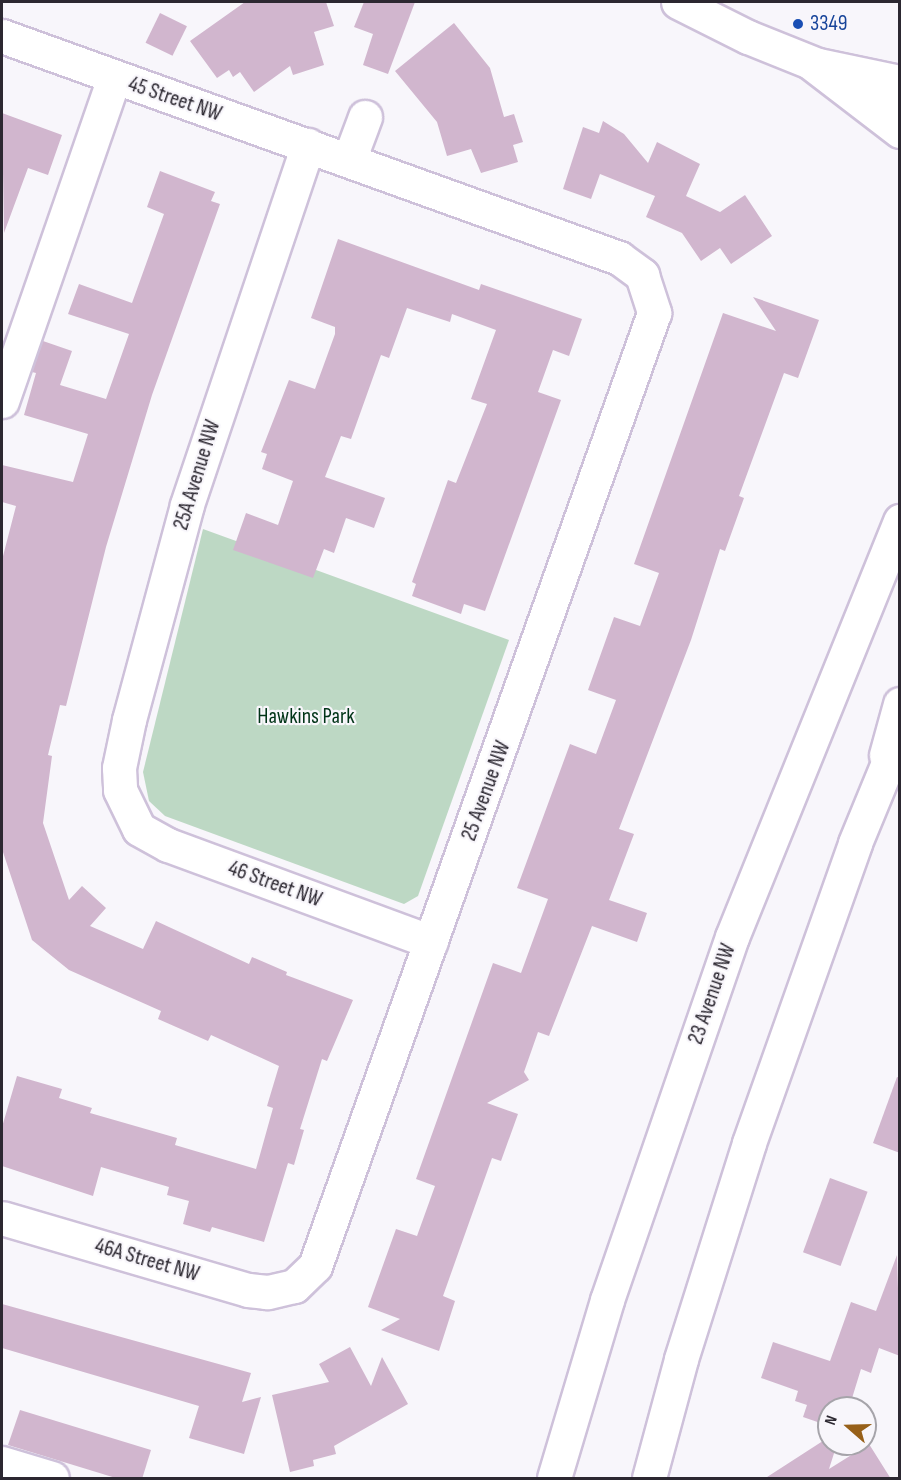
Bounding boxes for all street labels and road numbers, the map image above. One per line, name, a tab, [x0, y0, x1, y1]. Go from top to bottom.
street label: 45 Street NW	[125, 71, 225, 127]
street label: 25A Avenue NW	[168, 417, 226, 533]
street label: 25 Avenue NW	[456, 738, 516, 844]
street label: 46 Street NW	[225, 855, 325, 913]
street label: 23 Avenue NW	[682, 940, 742, 1048]
street label: 46A Street NW	[92, 1233, 202, 1287]

